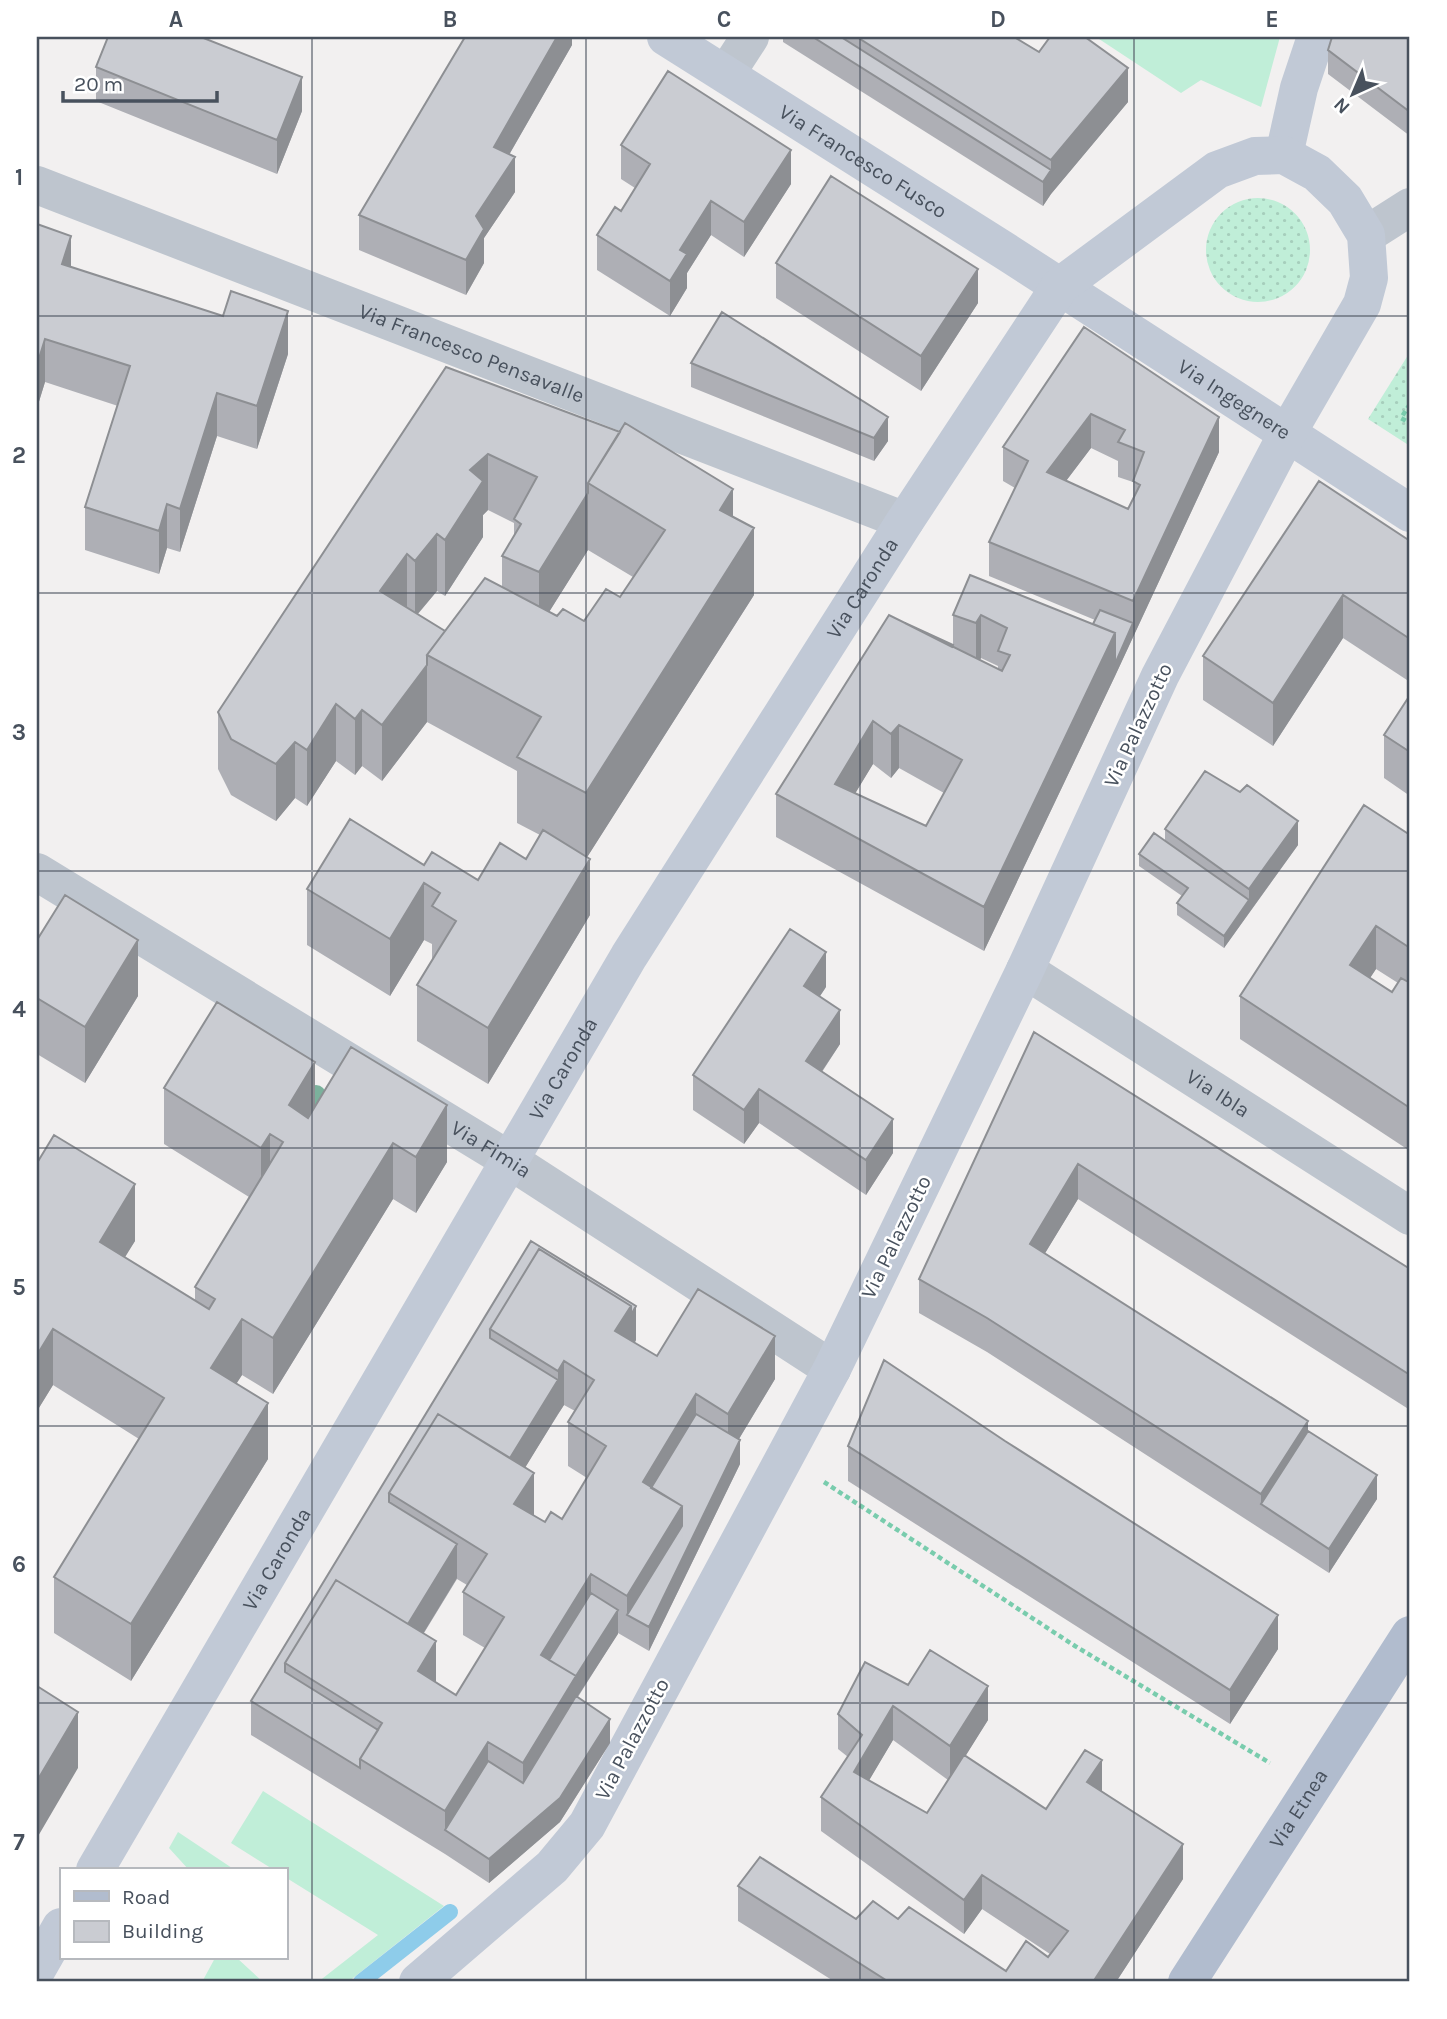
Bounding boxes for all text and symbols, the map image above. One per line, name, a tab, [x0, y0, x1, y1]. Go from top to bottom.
text: A	[169, 6, 183, 33]
text: B	[443, 6, 457, 33]
text: C	[717, 6, 731, 33]
text: D	[990, 6, 1006, 33]
text: E	[1265, 6, 1279, 33]
scale bar	[63, 60, 217, 104]
north arrow	[1318, 60, 1388, 130]
text: 20 m	[74, 72, 123, 96]
text: N	[1329, 93, 1354, 118]
street label: Via Francesco Fusco	[775, 99, 951, 223]
text: 1	[15, 164, 23, 191]
street label: Via Francesco Pensavalle	[355, 299, 588, 408]
street label: Via Ingegnere	[1173, 354, 1295, 445]
text: 2	[12, 442, 26, 469]
street label: Via Caronda	[821, 533, 903, 643]
street label: Via Palazzotto	[1099, 659, 1177, 791]
text: 3	[12, 719, 26, 746]
text: 4	[12, 996, 26, 1023]
street label: Via Caronda	[524, 1013, 602, 1124]
street label: Via Ibla	[1182, 1064, 1254, 1122]
street label: Via Fimia	[447, 1116, 535, 1183]
street label: Via Palazzotto	[856, 1172, 936, 1302]
text: 5	[12, 1274, 26, 1301]
street label: Via Caronda	[237, 1504, 316, 1615]
text: 6	[12, 1551, 26, 1578]
street label: Via Palazzotto	[590, 1674, 674, 1804]
street label: Via Etnea	[1264, 1765, 1333, 1853]
text: 7	[13, 1829, 25, 1856]
legend	[60, 1868, 287, 1960]
text: Road	[122, 1885, 170, 1909]
text: Building	[122, 1919, 203, 1943]

